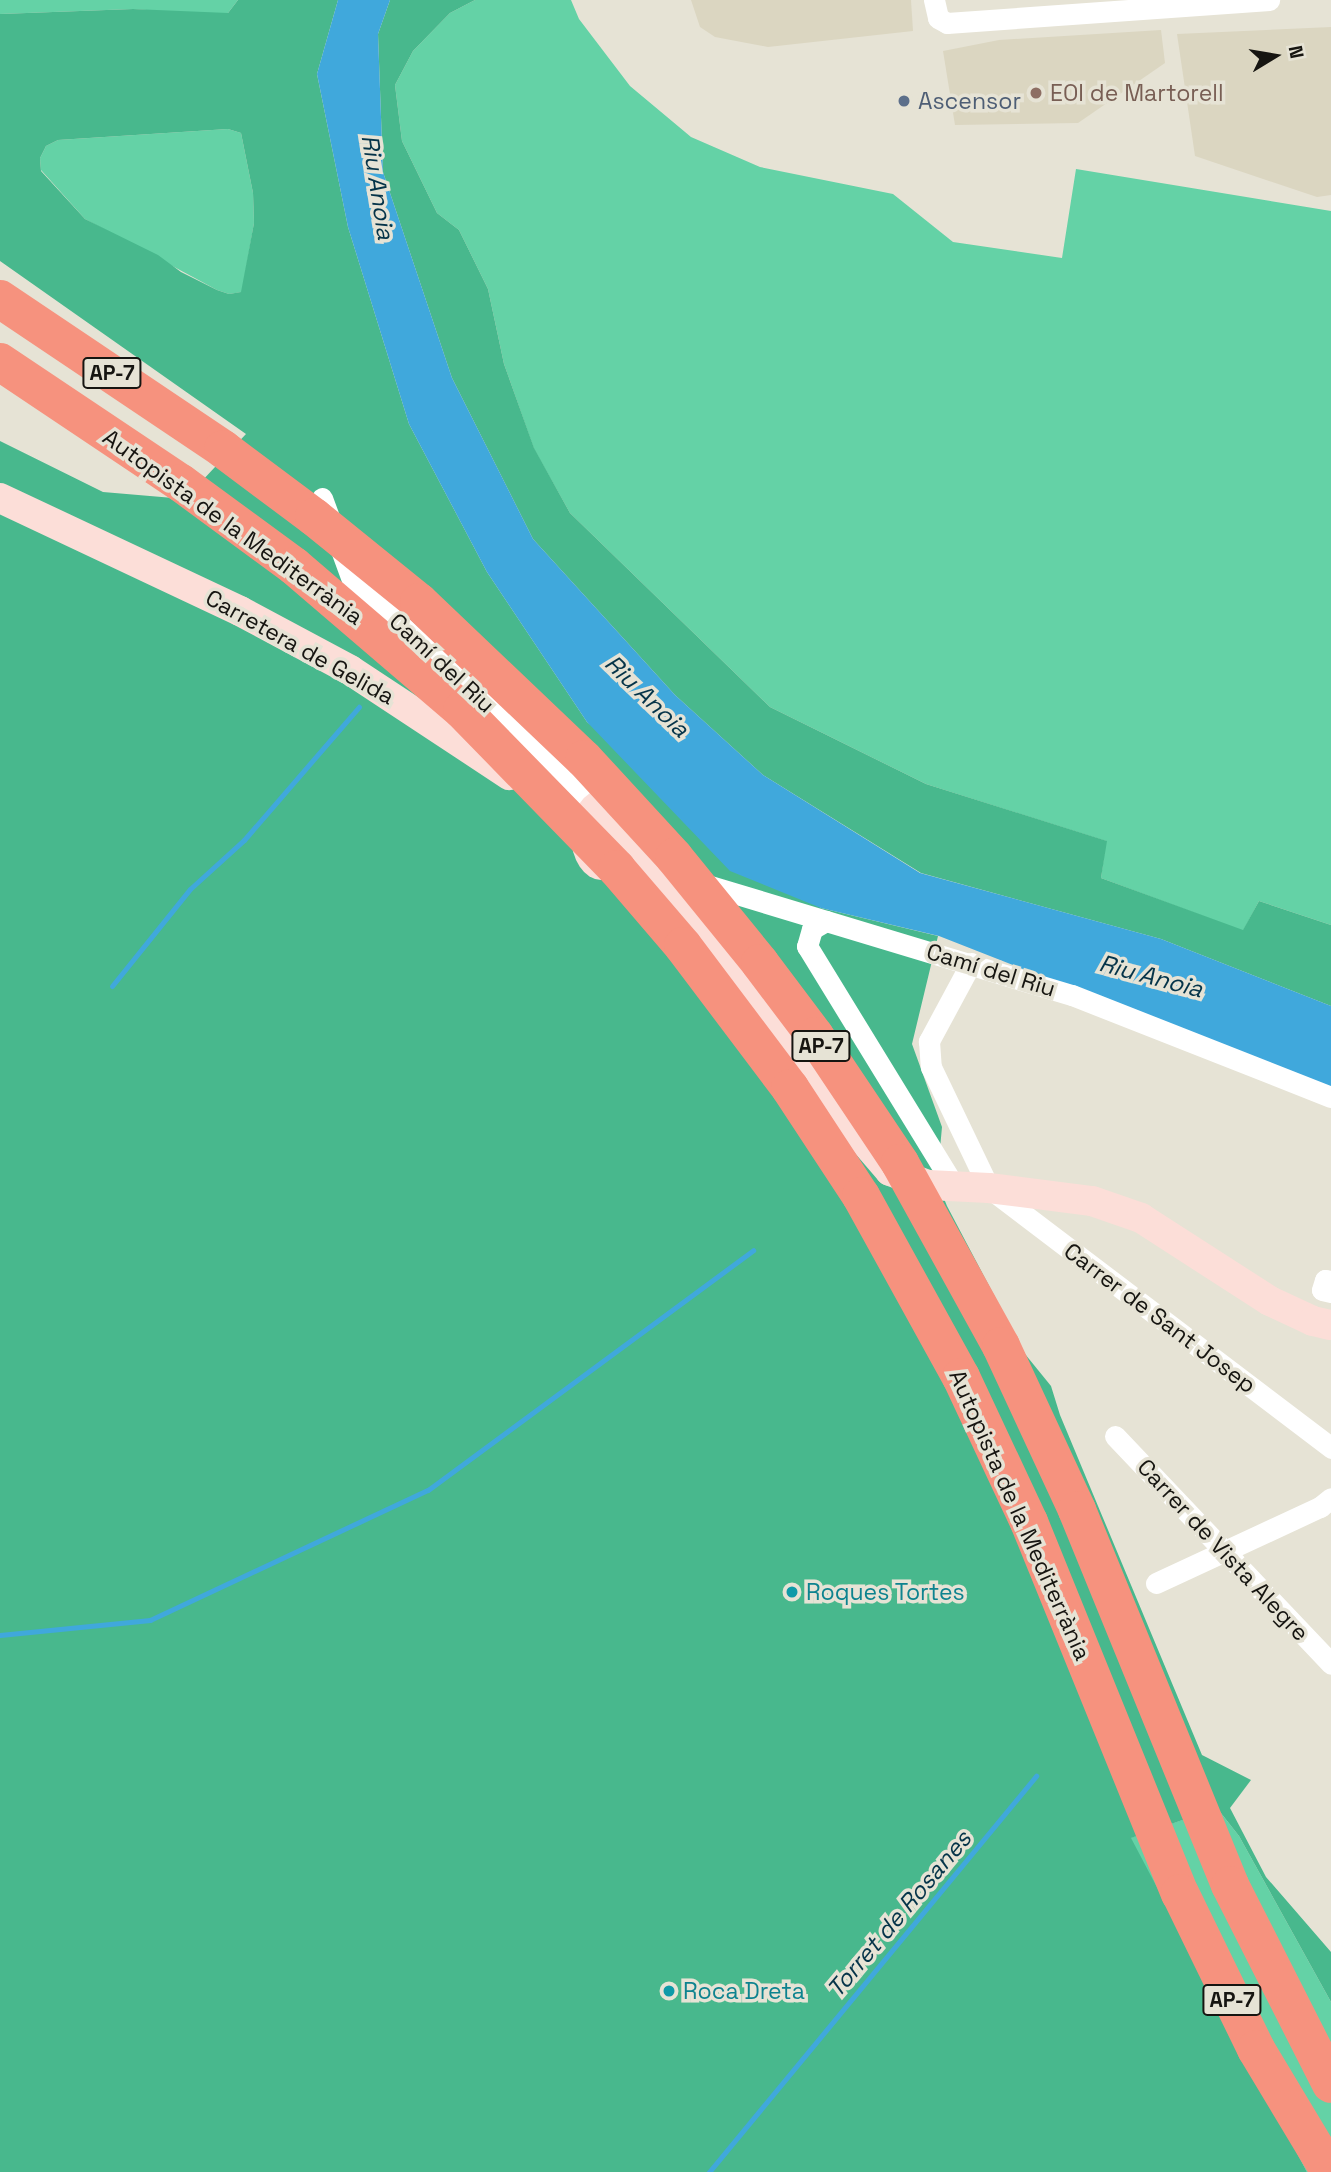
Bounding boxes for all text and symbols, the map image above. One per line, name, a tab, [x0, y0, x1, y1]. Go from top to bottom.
north arrow	[1240, 21, 1310, 91]
text: N	[1283, 43, 1310, 61]
place label: EOI de Martorell	[1050, 79, 1224, 107]
marker: EOI de Martorell	[1028, 85, 1044, 101]
place label: Ascensor	[918, 87, 1021, 115]
marker: Ascensor	[896, 93, 912, 109]
water label: Riu Anoia	[355, 132, 401, 242]
road number: AP-7	[82, 356, 142, 390]
street label: Autopista de la Mediterrània	[98, 423, 368, 631]
street label: Carretera de Gelida	[201, 584, 399, 710]
street label: Camí del Riu	[384, 607, 500, 719]
water label: Riu Anoia	[599, 649, 695, 743]
street label: Camí del Riu	[923, 937, 1059, 1003]
water label: Riu Anoia	[1096, 948, 1206, 1004]
road number: AP-7	[791, 1028, 851, 1064]
street label: Carrer de Sant Josep	[1059, 1237, 1261, 1399]
street label: Autopista de la Mediterrània	[943, 1366, 1097, 1664]
street label: Carrer de Vista Alegre	[1131, 1453, 1315, 1647]
place label: Roques Tortes	[806, 1578, 965, 1606]
marker: Roques Tortes	[784, 1584, 800, 1600]
water label: Torret de Rosanes	[821, 1825, 977, 2003]
place label: Roca Dreta	[683, 1977, 805, 2005]
road number: AP-7	[1202, 1982, 1262, 2018]
marker: Roca Dreta	[661, 1983, 677, 1999]

